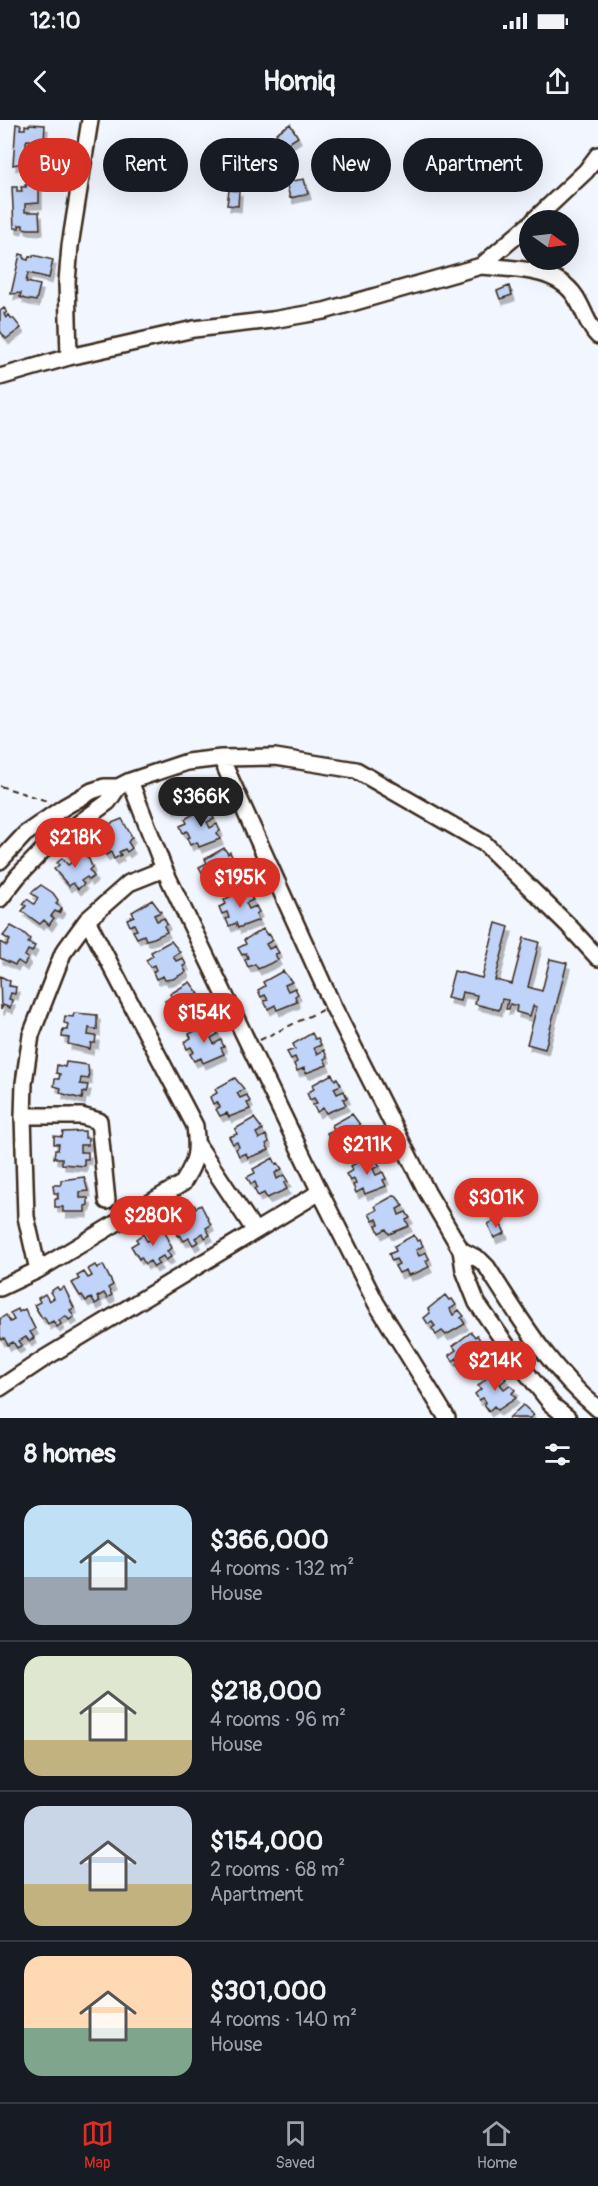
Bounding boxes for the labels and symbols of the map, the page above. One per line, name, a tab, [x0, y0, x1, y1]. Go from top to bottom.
north arrow	[519, 210, 579, 270]
pin: $366K	[159, 777, 243, 828]
pin: $218K	[33, 818, 117, 869]
pin: $195K	[198, 858, 282, 909]
pin: $154K	[162, 993, 246, 1044]
pin: $211K	[325, 1125, 409, 1176]
pin: $301K	[454, 1178, 538, 1229]
pin: $280K	[111, 1196, 195, 1247]
pin: $214K	[453, 1341, 537, 1392]

